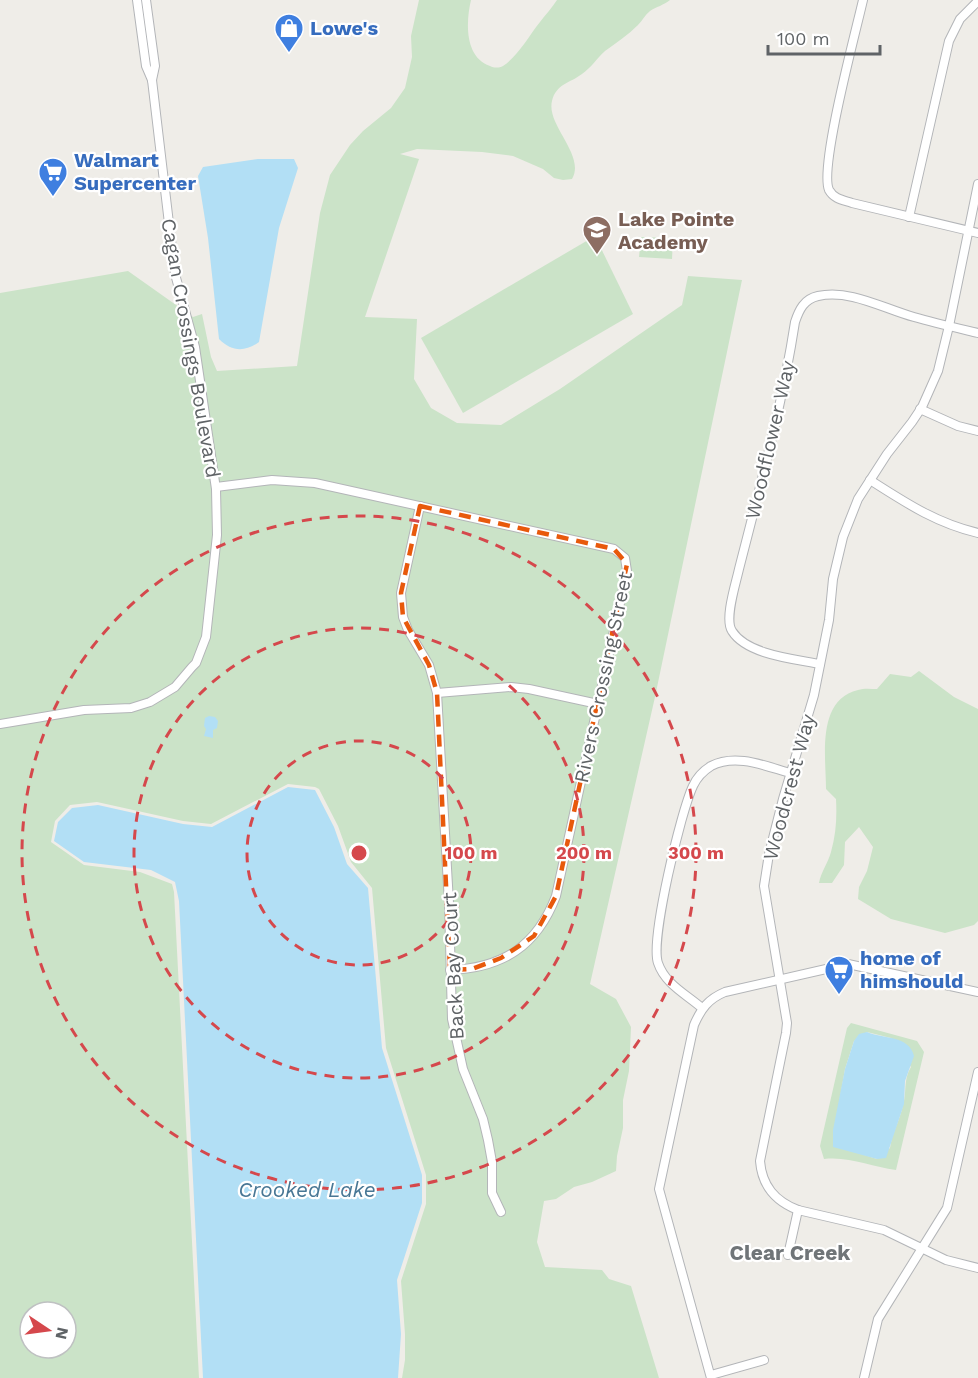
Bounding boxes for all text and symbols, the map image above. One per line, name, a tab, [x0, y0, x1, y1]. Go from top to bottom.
shop icon: Lowe's	[273, 12, 305, 54]
place label: Lowe's	[310, 16, 378, 40]
scale bar	[768, 18, 880, 56]
text: 100 m	[777, 28, 830, 49]
place label: Walmart Supercenter	[74, 148, 196, 195]
supermarket icon: Walmart Supercenter	[37, 156, 69, 198]
place label: Lake Pointe Academy	[618, 207, 734, 254]
school or university icon: Lake Pointe Academy	[581, 214, 613, 256]
street label: Cagan Crossings Boulevard	[156, 216, 226, 480]
street label: Woodflower Way	[740, 358, 800, 522]
street label: Rivers Crossing Street	[569, 568, 637, 785]
street label: Woodcrest Way	[758, 711, 820, 863]
text: 100 m	[444, 842, 498, 863]
text: 200 m	[556, 842, 612, 863]
text: 300 m	[668, 842, 724, 863]
centre of rings	[349, 843, 369, 863]
street label: Back Bay Court	[437, 891, 469, 1040]
place label: home of himshould	[860, 946, 964, 993]
supermarket icon: home of himshould	[823, 954, 855, 996]
water label: Crooked Lake	[238, 1177, 376, 1202]
district label: Clear Creek	[730, 1240, 851, 1265]
north arrow	[18, 1300, 78, 1360]
text: N	[52, 1325, 73, 1341]

